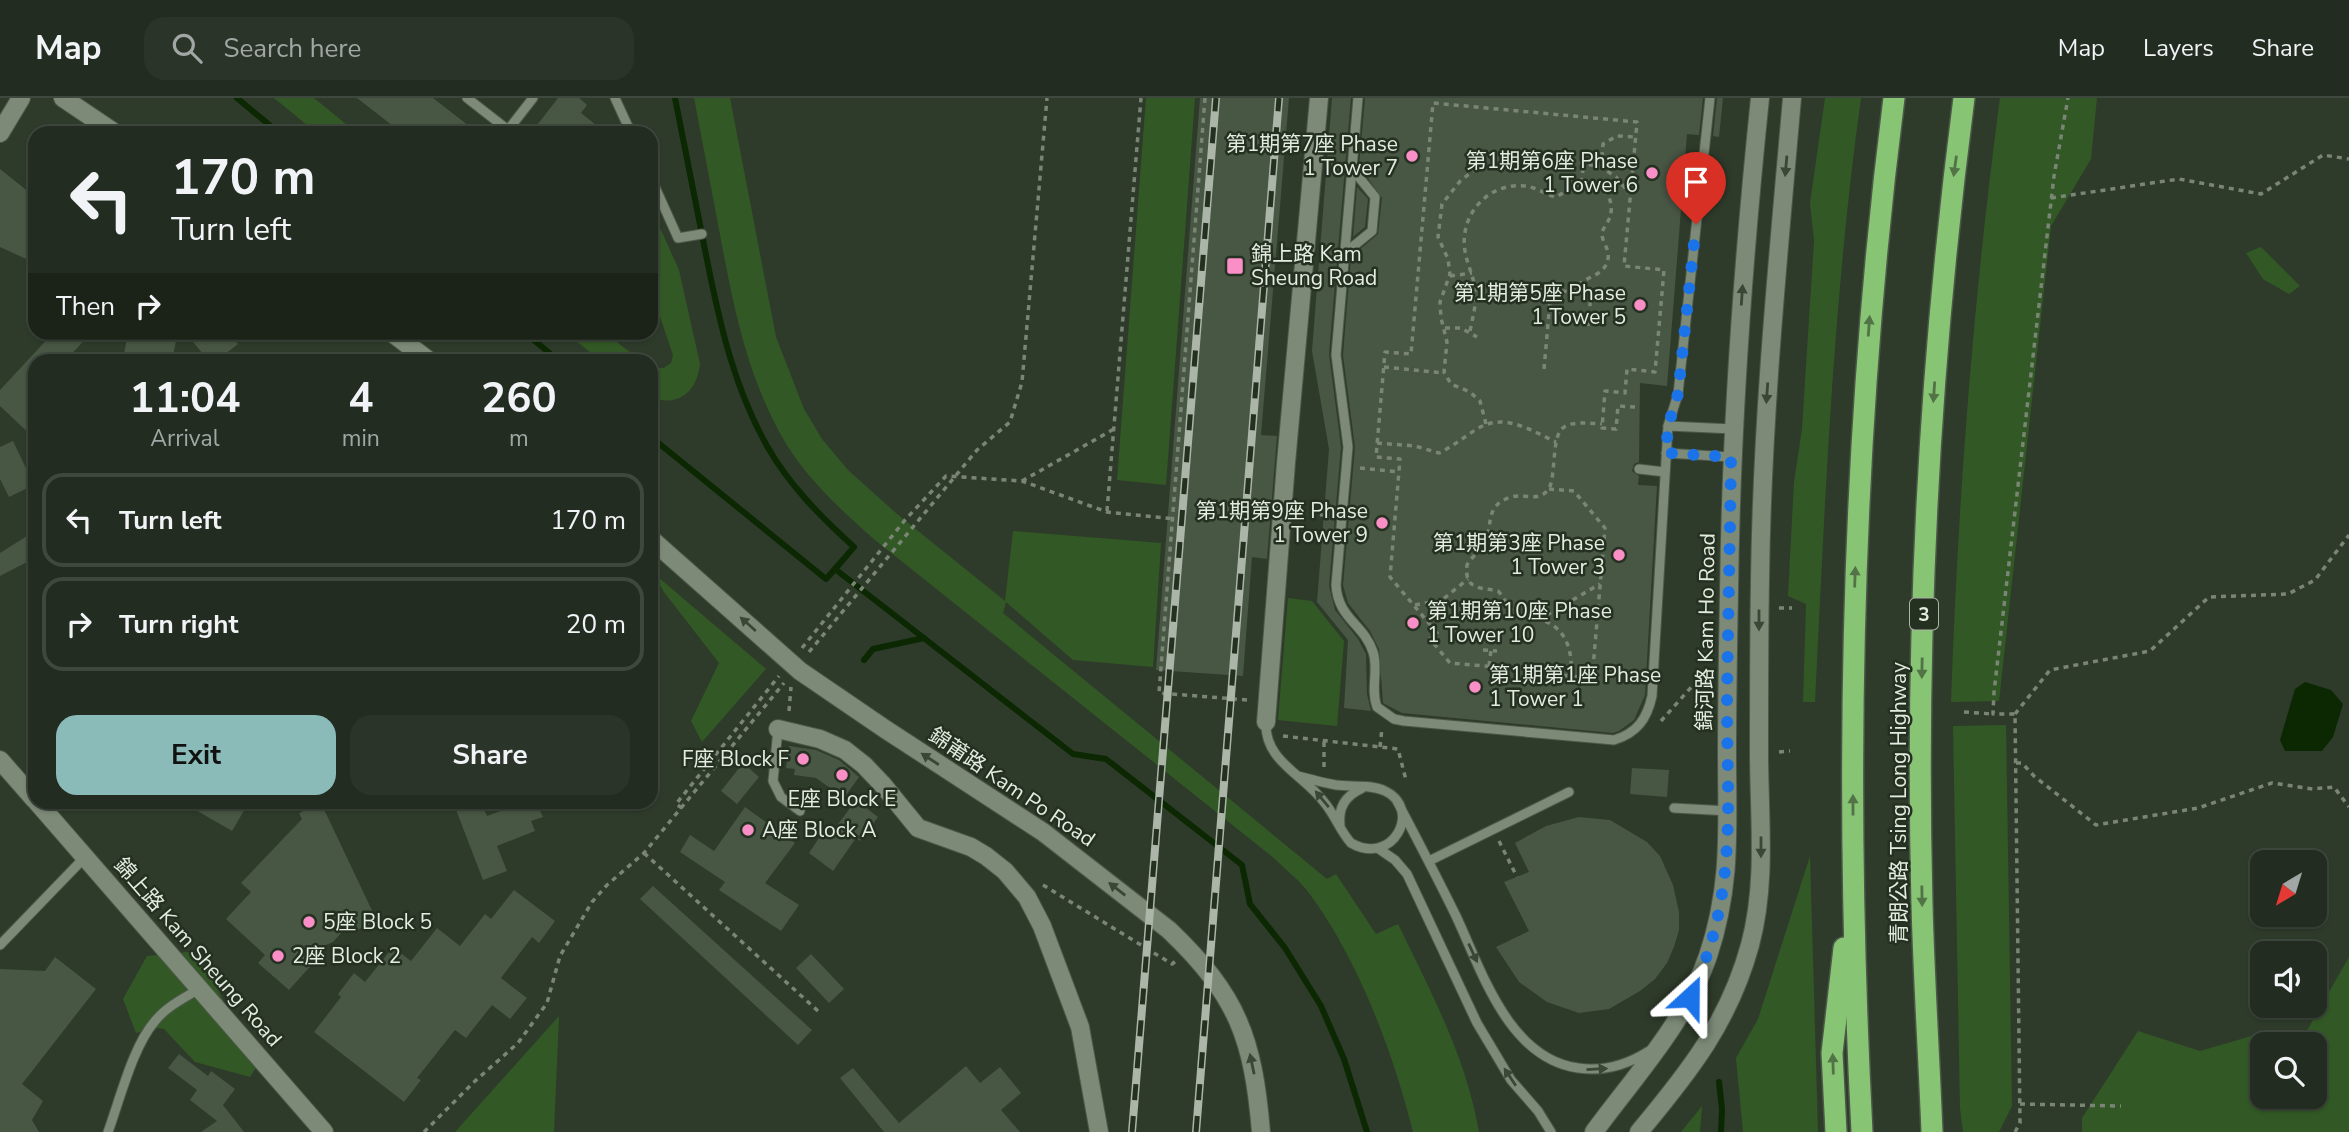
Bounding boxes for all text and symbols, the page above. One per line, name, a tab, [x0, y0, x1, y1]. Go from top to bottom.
search box	[144, 17, 634, 80]
text: Map	[35, 26, 102, 71]
icon: search	[168, 29, 206, 67]
text: Search here	[224, 31, 361, 66]
text: Map	[2058, 32, 2105, 64]
text: Layers	[2143, 32, 2214, 64]
text: Share	[2252, 32, 2314, 64]
place label: 第1期第7座 Phase 1 Tower 7	[1226, 130, 1398, 182]
text: 170 m	[171, 144, 315, 211]
place label: 第1期第6座 Phase 1 Tower 6	[1466, 147, 1638, 199]
marker: 第1期第7座 Phase 1 Tower 7	[1404, 148, 1420, 164]
pin	[1666, 152, 1726, 224]
icon: left	[56, 154, 147, 245]
one-way arrow	[1780, 155, 1791, 177]
one-way arrow	[1950, 155, 1961, 177]
icon: arrive	[1677, 163, 1715, 201]
marker: 第1期第6座 Phase 1 Tower 6	[1644, 165, 1660, 181]
text: Turn left	[171, 208, 291, 251]
place label: 錦上路 Kam Sheung Road	[1251, 240, 1377, 292]
marker: 錦上路 Kam Sheung Road	[1225, 256, 1245, 276]
place label: 第1期第5座 Phase 1 Tower 5	[1454, 279, 1626, 331]
one-way arrow	[1737, 284, 1748, 306]
icon: right	[129, 287, 167, 325]
text: Then	[56, 289, 115, 324]
marker: 第1期第5座 Phase 1 Tower 5	[1632, 297, 1648, 313]
one-way arrow	[1864, 315, 1875, 337]
text: 11:04	[129, 370, 240, 427]
text: 4	[348, 370, 373, 427]
text: 260	[481, 370, 557, 427]
one-way arrow	[1928, 381, 1939, 403]
one-way arrow	[1761, 382, 1772, 404]
text: Arrival	[150, 423, 219, 454]
text: min	[342, 423, 380, 454]
text: m	[509, 423, 529, 454]
place label: 第1期第9座 Phase 1 Tower 9	[1196, 497, 1368, 549]
icon: left	[60, 501, 98, 539]
text: Turn left	[119, 503, 222, 538]
text: 170 m	[550, 503, 626, 538]
marker: 第1期第9座 Phase 1 Tower 9	[1374, 515, 1390, 531]
place label: 第1期第3座 Phase 1 Tower 3	[1433, 529, 1605, 581]
street label: 錦河路 Kam Ho Road	[1690, 533, 1722, 731]
marker: 第1期第3座 Phase 1 Tower 3	[1611, 547, 1627, 563]
one-way arrow	[1850, 566, 1861, 588]
place label: 第1期第10座 Phase 1 Tower 10	[1427, 597, 1612, 649]
road number: 3	[1910, 598, 1938, 629]
icon: right	[60, 605, 98, 643]
text: Turn right	[119, 607, 238, 642]
text: 20 m	[566, 607, 626, 642]
one-way arrow	[1754, 609, 1765, 631]
marker: 第1期第10座 Phase 1 Tower 10	[1405, 615, 1421, 631]
one-way arrow	[739, 616, 757, 632]
one-way arrow	[1917, 658, 1928, 680]
place label: 第1期第1座 Phase 1 Tower 1	[1489, 661, 1661, 713]
street label: 青朗公路 Tsing Long Highway	[1885, 662, 1913, 944]
marker: 第1期第1座 Phase 1 Tower 1	[1467, 679, 1483, 695]
button: Exit	[56, 715, 336, 795]
button: Share	[350, 715, 630, 795]
street label: 錦莆路 Kam Po Road	[923, 721, 1101, 853]
place label: F座 Block F	[682, 745, 789, 773]
marker: F座 Block F	[795, 751, 811, 767]
one-way arrow	[921, 753, 940, 766]
marker: E座 Block E	[834, 767, 850, 783]
place label: E座 Block E	[788, 785, 896, 813]
one-way arrow	[1314, 791, 1329, 809]
one-way arrow	[1847, 794, 1859, 816]
place label: A座 Block A	[762, 816, 877, 844]
marker: A座 Block A	[740, 822, 756, 838]
one-way arrow	[1755, 837, 1767, 859]
north arrow	[2250, 850, 2328, 928]
map controls	[2250, 850, 2327, 1109]
street label: 錦上路 Kam Sheung Road	[108, 851, 288, 1053]
one-way arrow	[1108, 883, 1126, 897]
one-way arrow	[1916, 885, 1928, 907]
place label: 5座 Block 5	[323, 908, 432, 936]
marker: 5座 Block 5	[301, 914, 317, 930]
button: sound	[2250, 941, 2327, 1018]
place label: 2座 Block 2	[292, 942, 401, 970]
one-way arrow	[1467, 943, 1479, 963]
marker: 2座 Block 2	[270, 948, 286, 964]
position arrow	[1653, 960, 1727, 1034]
button: search	[2250, 1032, 2327, 1109]
one-way arrow	[1246, 1053, 1257, 1075]
one-way arrow	[1827, 1053, 1838, 1075]
one-way arrow	[1587, 1063, 1609, 1074]
one-way arrow	[1503, 1068, 1517, 1086]

